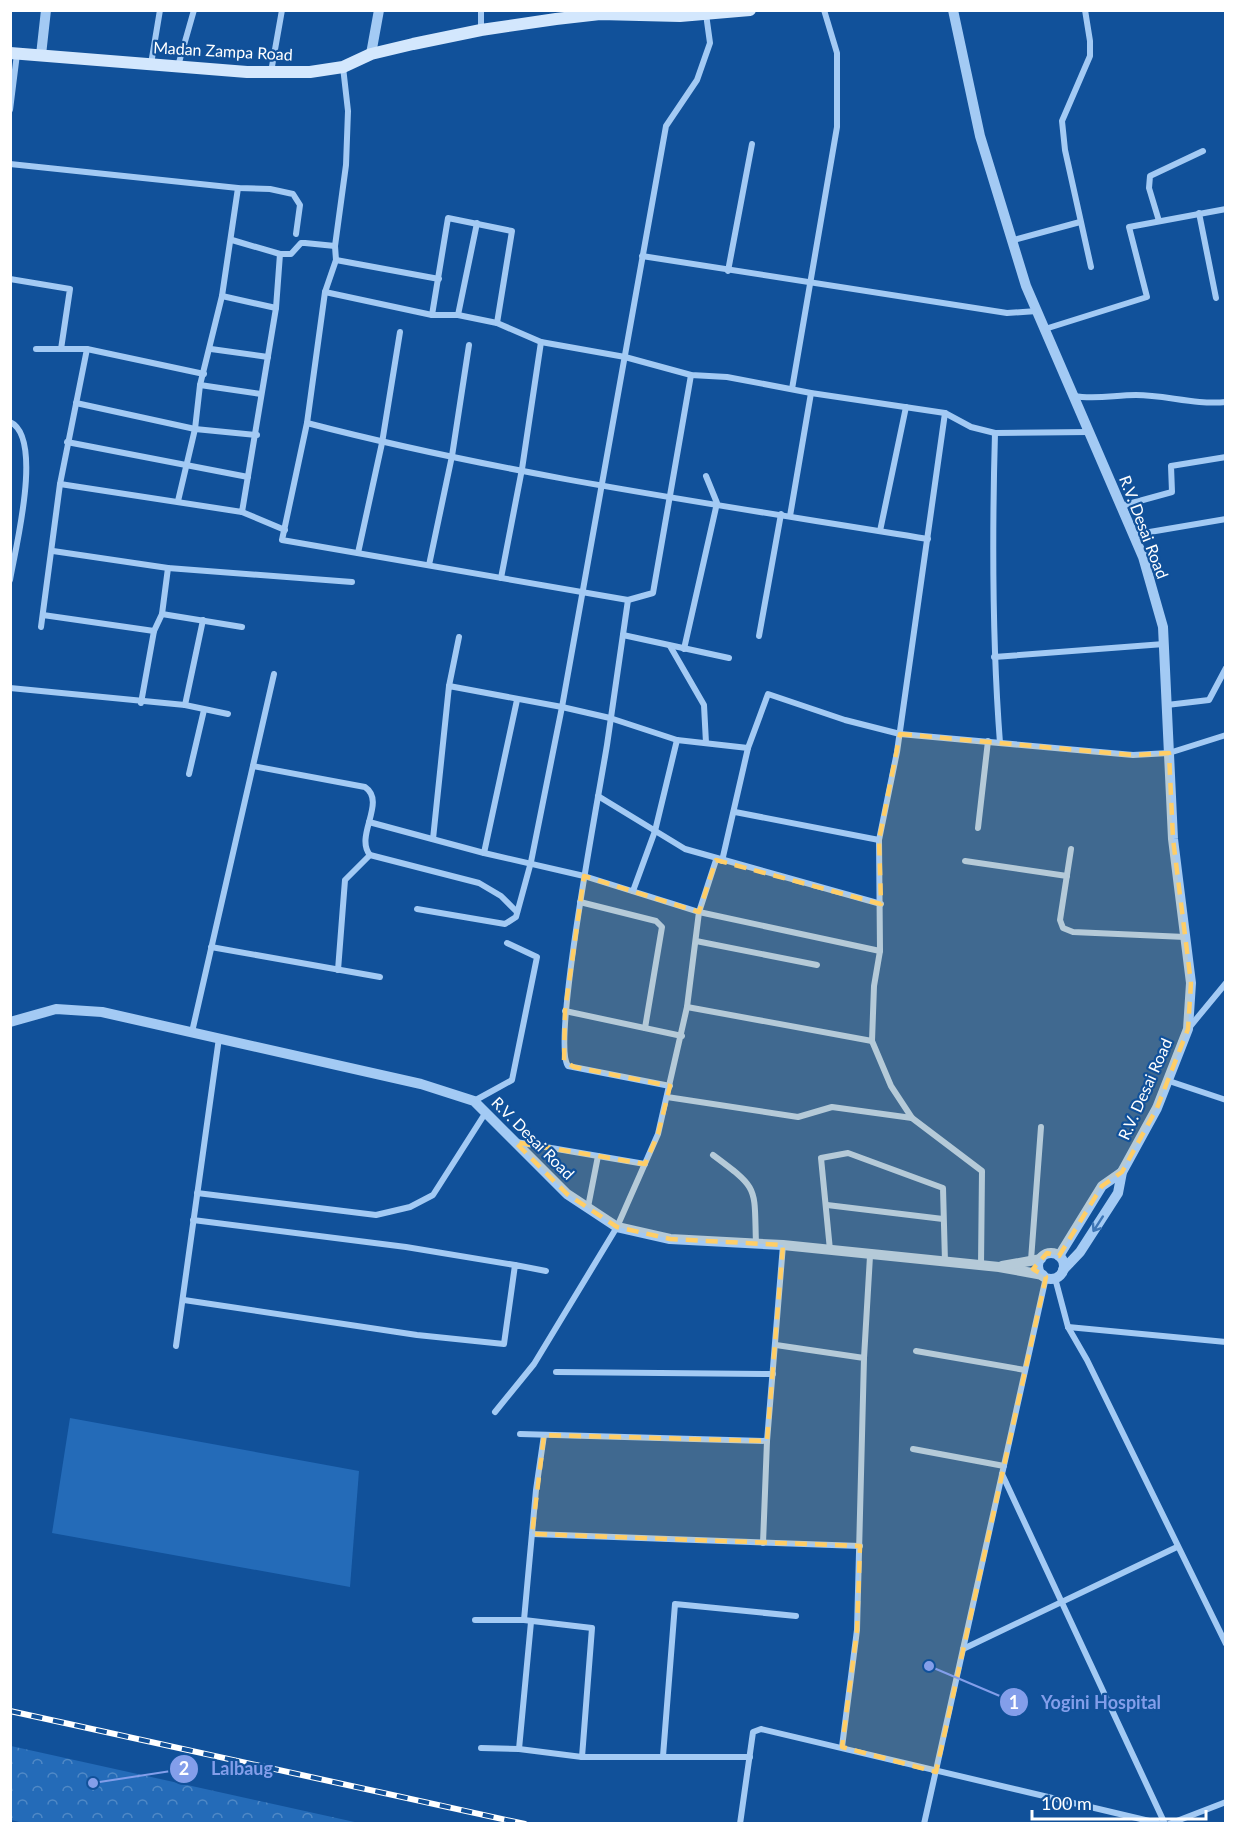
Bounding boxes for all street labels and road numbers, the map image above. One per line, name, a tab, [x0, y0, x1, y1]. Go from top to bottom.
street label: Madan Zampa Road	[153, 37, 293, 64]
street label: R.V. Desai Road	[1116, 473, 1173, 581]
street label: R.V. Desai Road	[1114, 1035, 1175, 1142]
street label: R.V. Desai Road	[488, 1092, 579, 1183]

